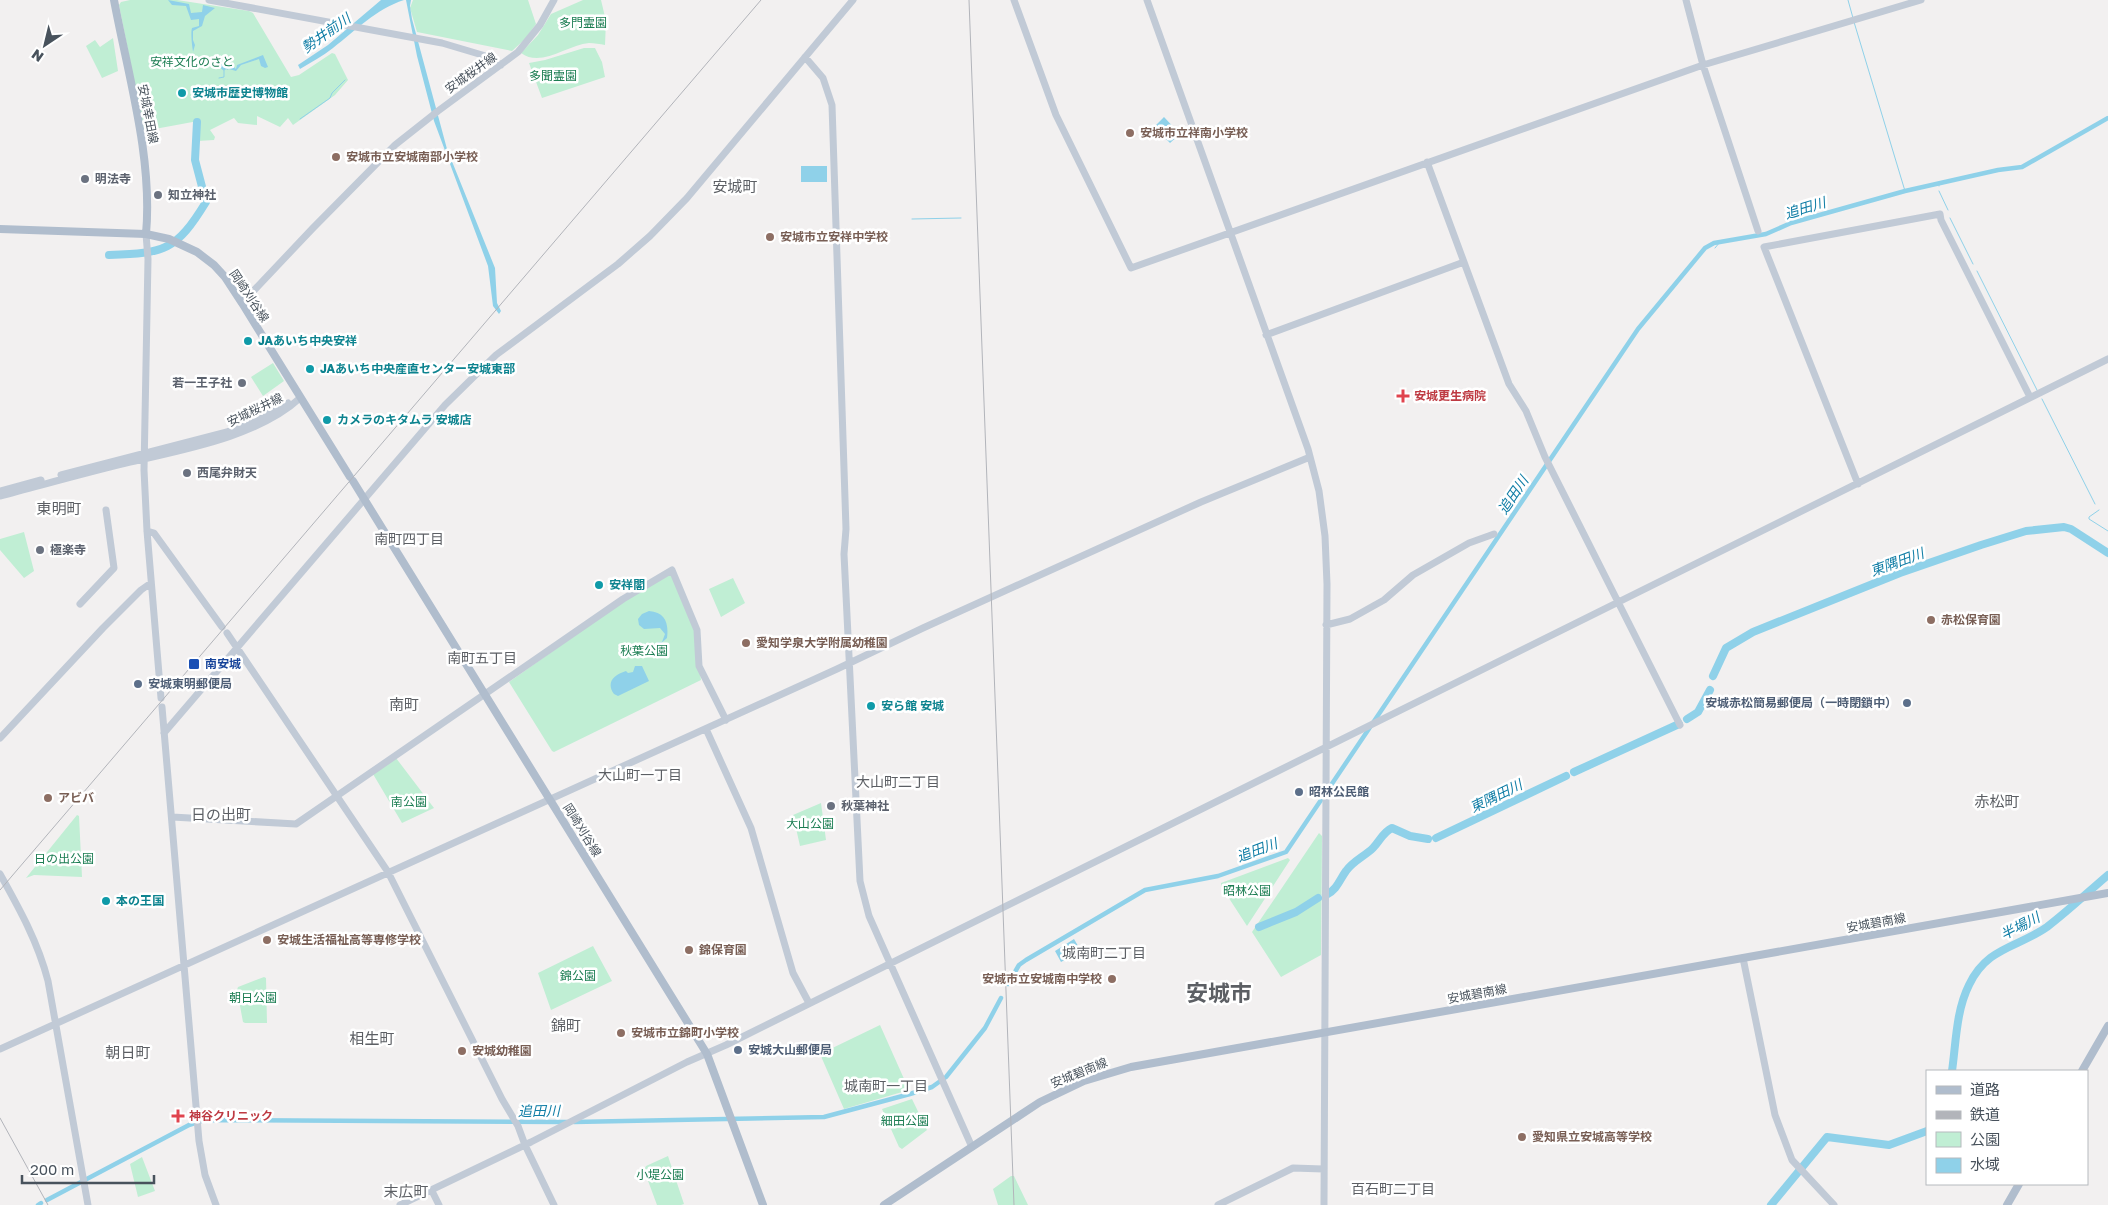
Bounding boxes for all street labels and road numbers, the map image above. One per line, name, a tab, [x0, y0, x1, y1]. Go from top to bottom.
street label: 安城桜井線	[442, 49, 499, 96]
street label: 安城幸田線	[135, 83, 162, 145]
street label: 岡崎刈谷線	[226, 267, 272, 325]
street label: 安城桜井線	[225, 390, 285, 429]
street label: 岡崎刈谷線	[560, 800, 605, 859]
street label: 安城碧南線	[1845, 910, 1907, 935]
street label: 安城碧南線	[1446, 981, 1508, 1006]
street label: 安城碧南線	[1048, 1054, 1109, 1091]

